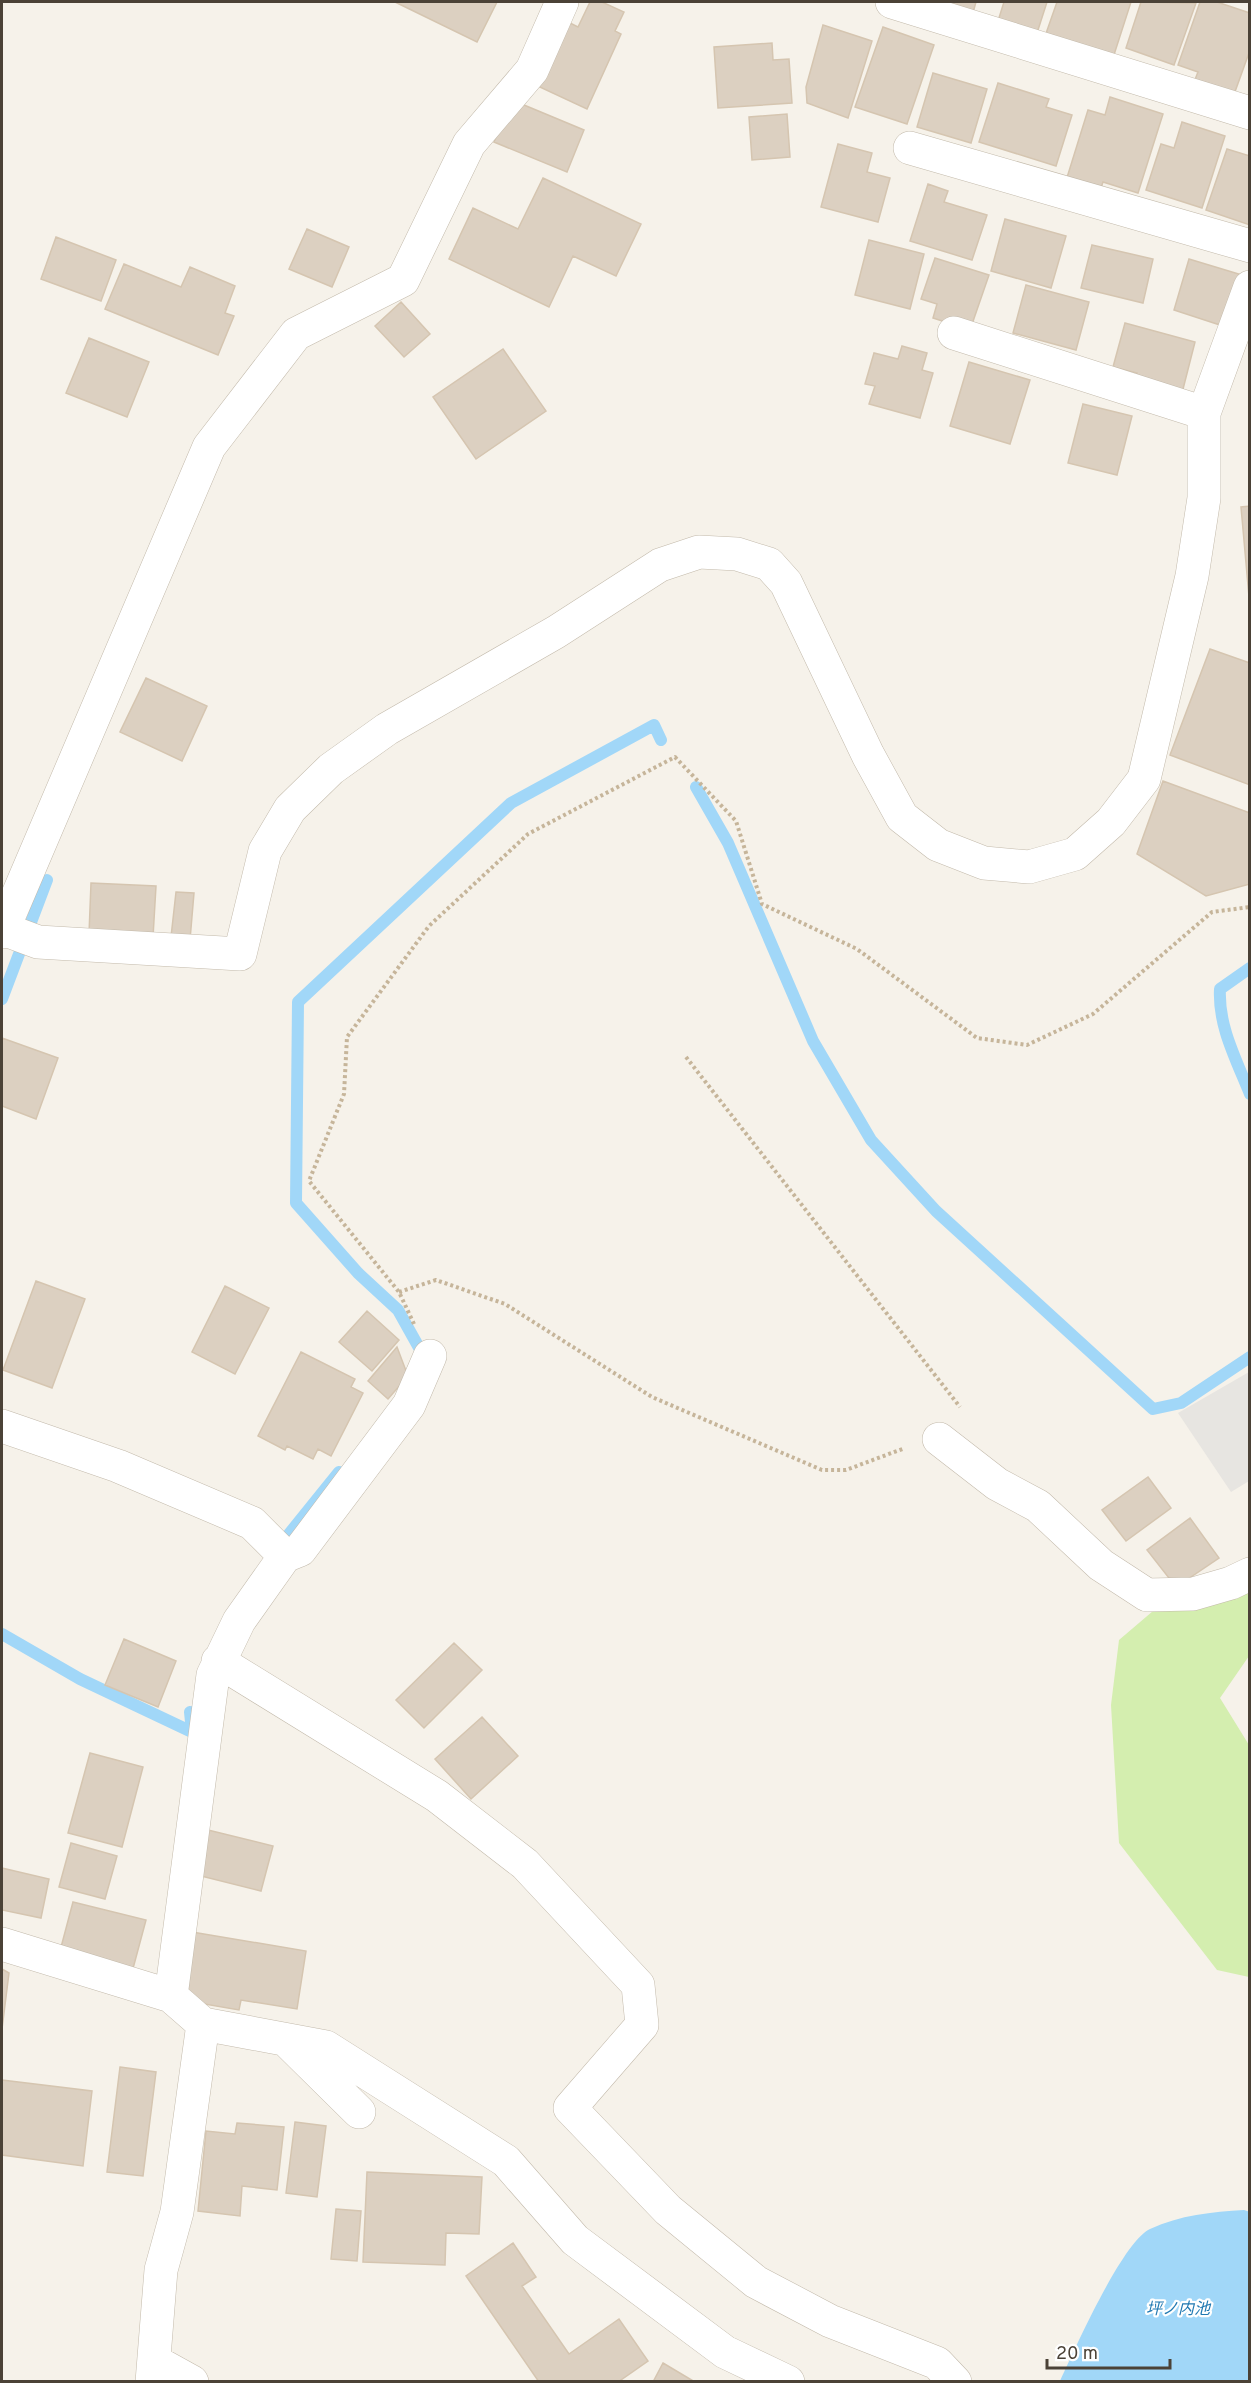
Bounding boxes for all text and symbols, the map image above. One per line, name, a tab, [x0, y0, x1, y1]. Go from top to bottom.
water label: 坪ノ内池	[1146, 2300, 1212, 2320]
scale bar	[1047, 2332, 1170, 2370]
text: 20 m	[1056, 2343, 1098, 2366]

